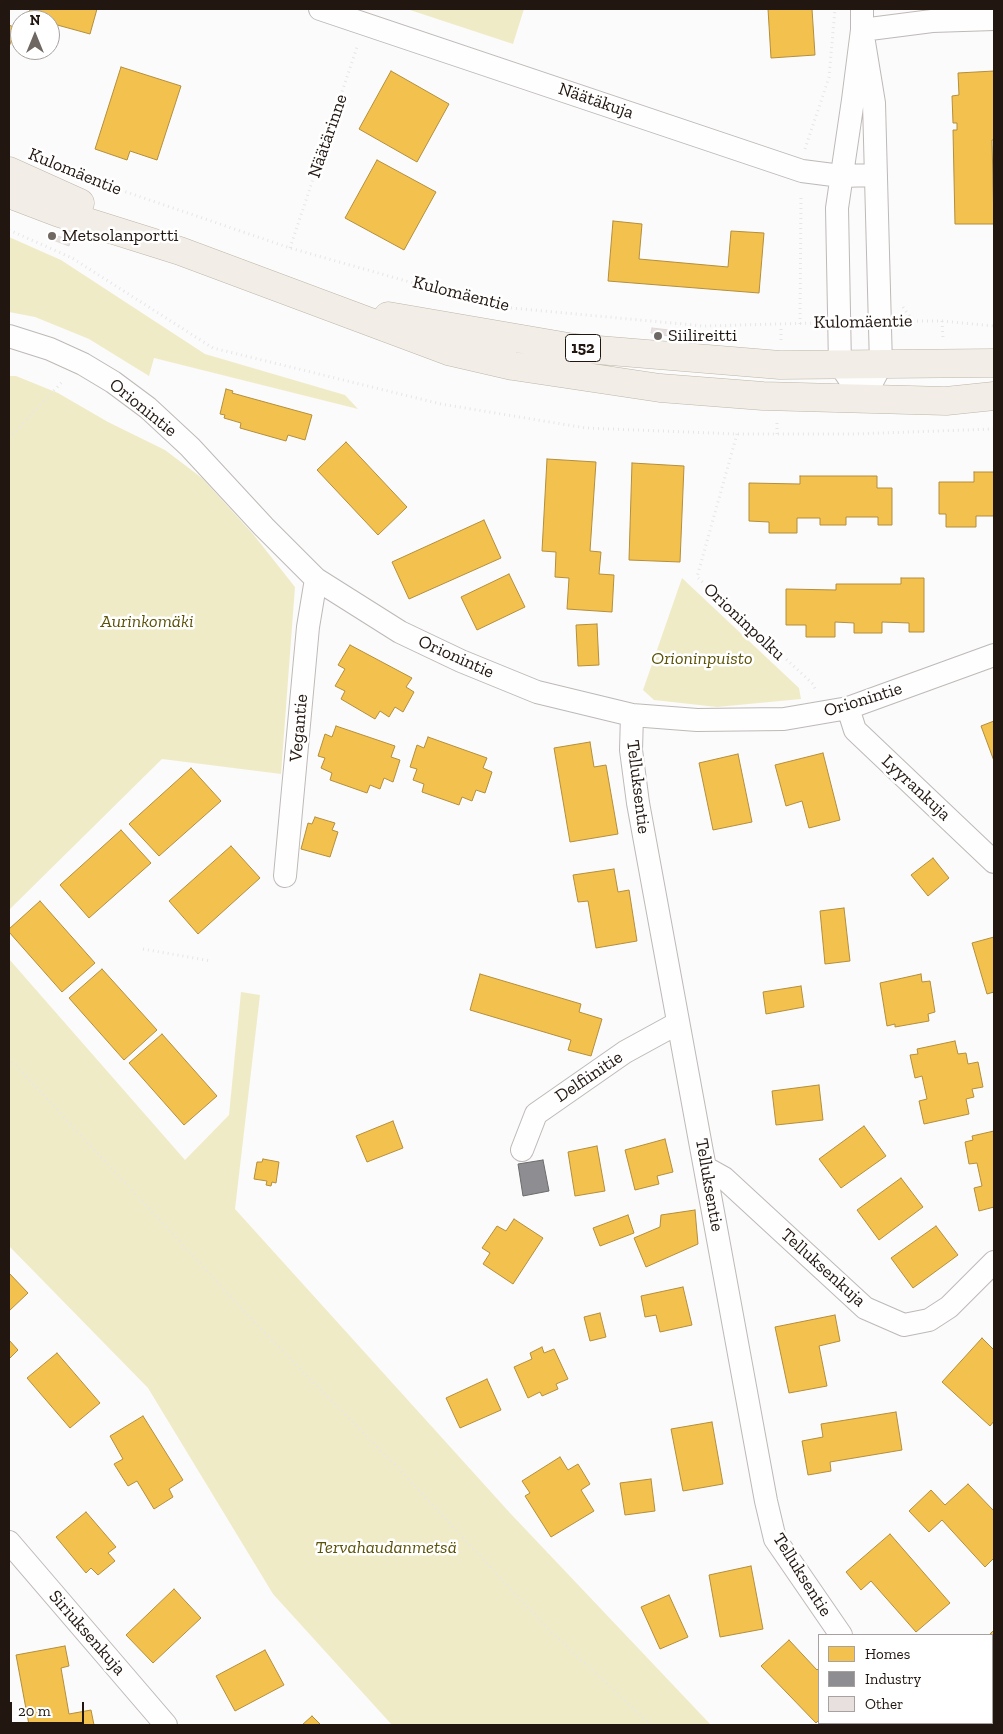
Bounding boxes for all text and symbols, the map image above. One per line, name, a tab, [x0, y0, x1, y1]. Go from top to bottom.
north arrow	[10, 10, 60, 60]
text: N	[30, 12, 40, 29]
street label: Näätäkuja	[555, 78, 637, 124]
street label: Näätärinne	[304, 91, 352, 181]
street label: Kulomäentie	[25, 144, 125, 200]
place label: Metsolanportti	[62, 225, 179, 247]
marker: Metsolanportti	[46, 230, 58, 242]
street label: Kulomäentie	[411, 272, 511, 316]
street label: Kulomäentie	[813, 310, 913, 334]
place label: Siilireitti	[668, 325, 737, 347]
marker: Siilireitti	[652, 330, 664, 342]
road number: 152	[566, 334, 600, 362]
street label: Orionintie	[105, 374, 181, 442]
street label: Orioninpolku	[699, 579, 789, 665]
park label: Aurinkomäki	[100, 611, 194, 633]
street label: Orionintie	[415, 631, 497, 683]
park label: Orioninpuisto	[651, 648, 753, 670]
street label: Orionintie	[821, 678, 905, 722]
street label: Vegantie	[285, 693, 313, 763]
street label: Telluksentie	[622, 739, 654, 835]
street label: Lyyrankuja	[877, 751, 955, 825]
street label: Delfiinitie	[551, 1047, 627, 1107]
street label: Telluksentie	[690, 1137, 728, 1233]
street label: Telluksenkuja	[776, 1224, 870, 1312]
street label: Telluksentie	[768, 1529, 836, 1621]
park label: Tervahaudanmetsä	[315, 1537, 457, 1559]
street label: Siriuksenkuja	[44, 1586, 130, 1680]
legend	[818, 1634, 993, 1724]
text: Homes	[865, 1645, 910, 1663]
text: Industry	[865, 1670, 921, 1688]
scale bar	[12, 1692, 86, 1724]
text: Other	[865, 1695, 903, 1713]
text: 20 m	[18, 1702, 51, 1720]

